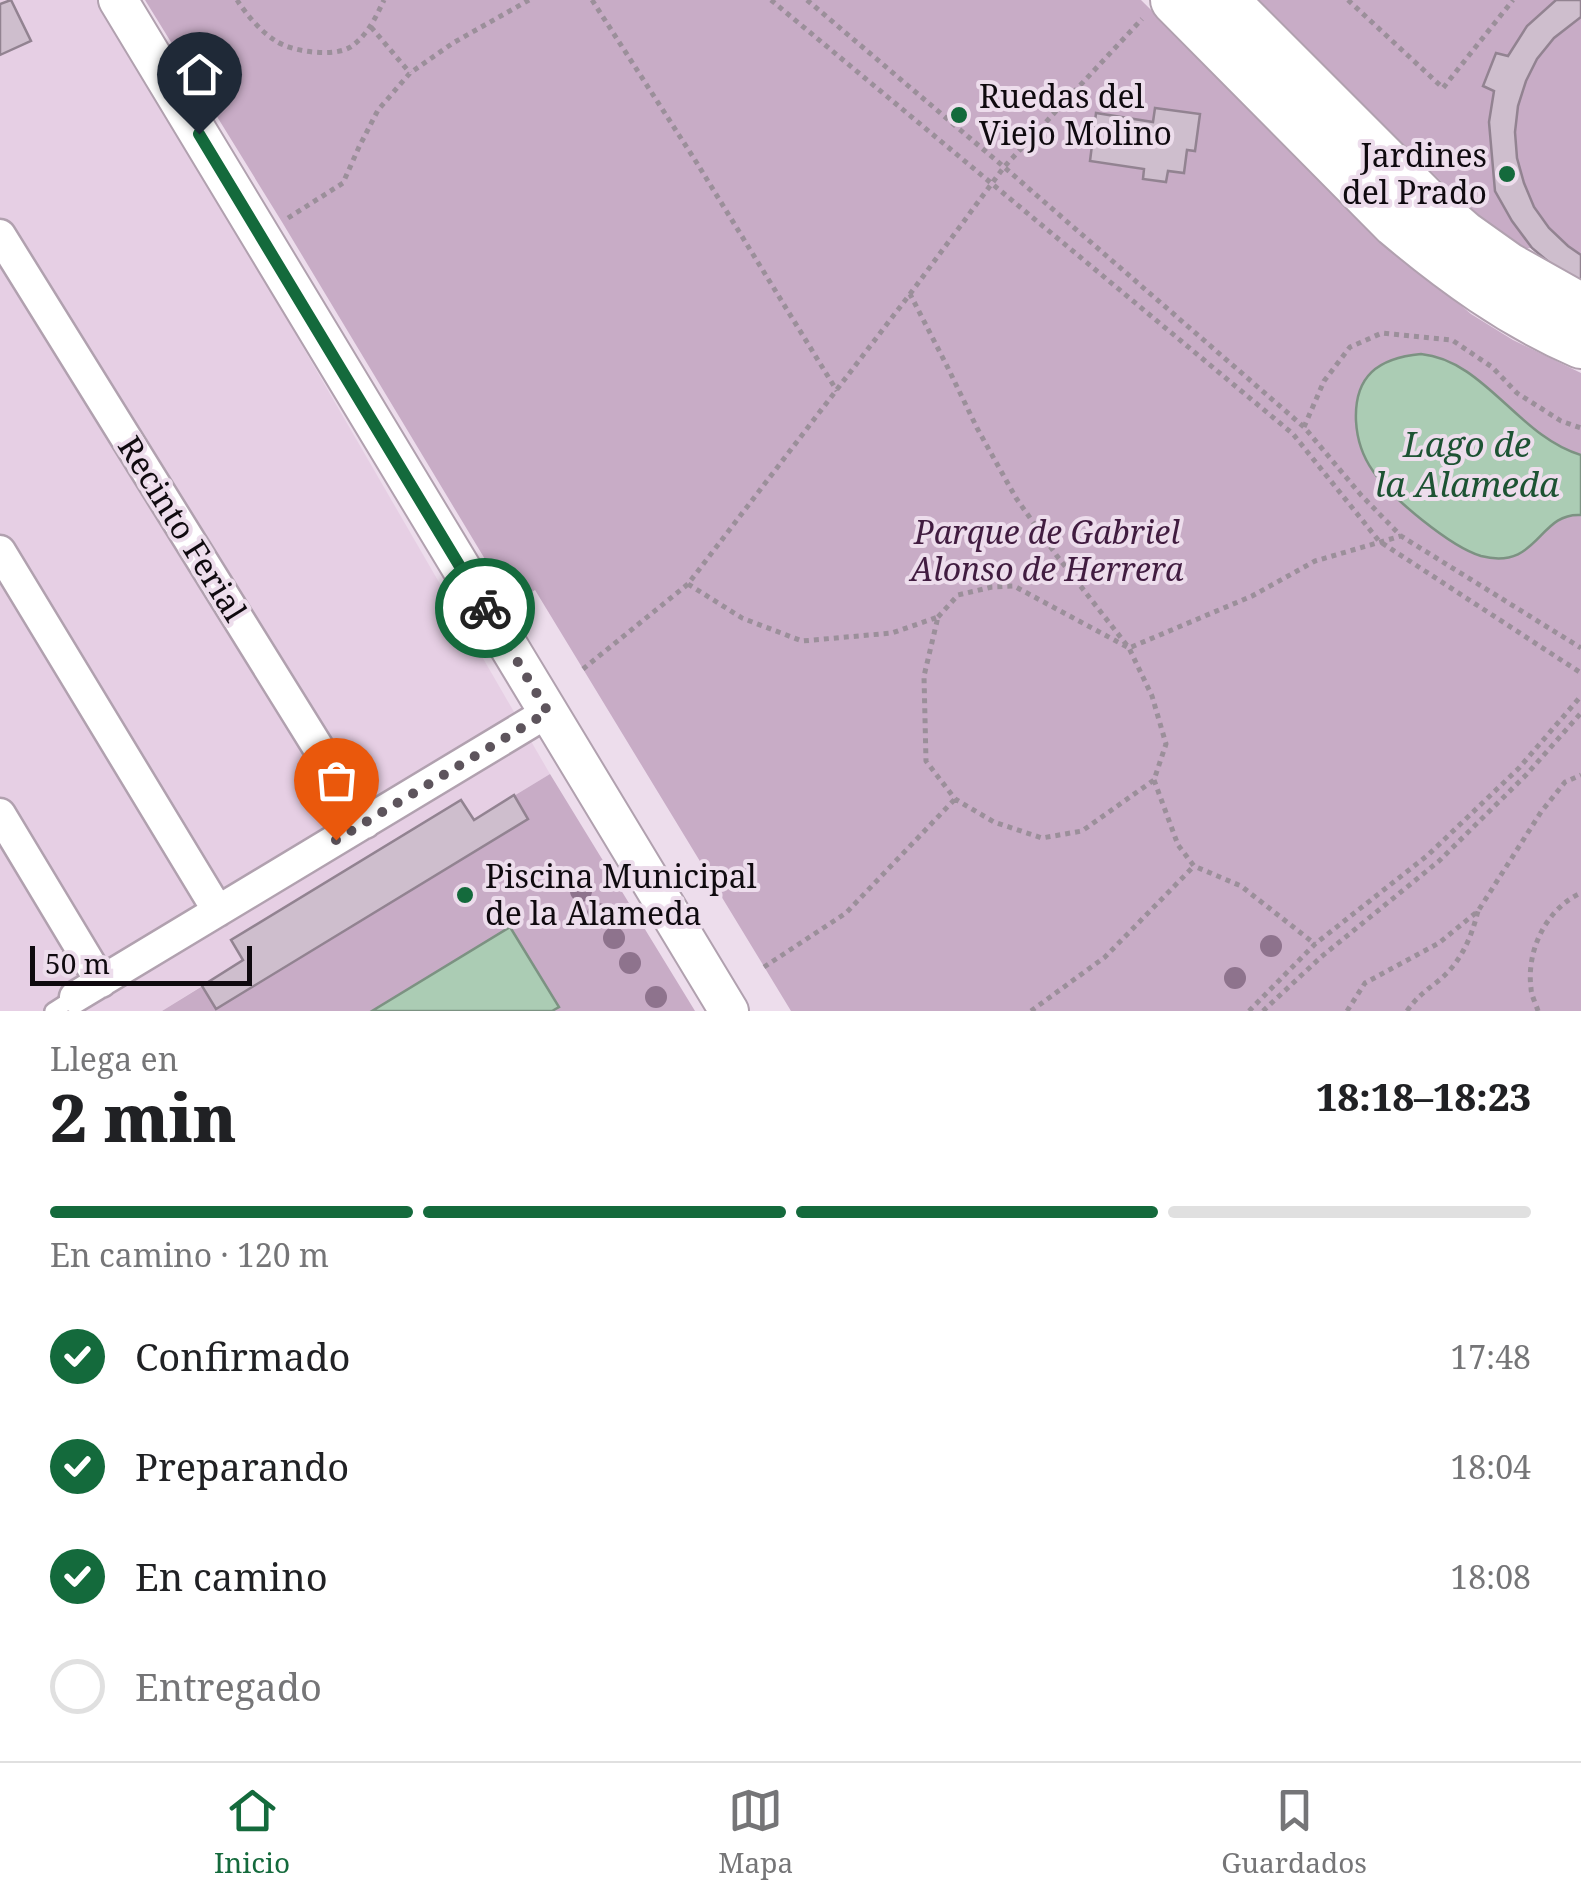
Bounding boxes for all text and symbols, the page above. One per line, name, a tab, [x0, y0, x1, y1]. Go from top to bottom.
pin	[157, 32, 242, 135]
icon: home	[172, 47, 227, 102]
place label: Ruedas del Viejo Molino	[979, 74, 1172, 154]
marker: Ruedas del Viejo Molino	[948, 104, 970, 126]
place label: Jardines del Prado	[1342, 133, 1487, 213]
marker: Jardines del Prado	[1496, 163, 1518, 185]
water label: Lago de la Alameda	[1375, 420, 1560, 507]
street label: Recinto Ferial	[109, 427, 257, 629]
park label: Parque de Gabriel Alonso de Herrera	[908, 510, 1184, 590]
courier	[435, 558, 535, 658]
icon: bike	[458, 581, 513, 636]
pin	[294, 738, 379, 841]
icon: bag	[309, 753, 364, 808]
place label: Piscina Municipal de la Alameda	[485, 854, 757, 934]
marker: Piscina Municipal de la Alameda	[454, 884, 476, 906]
scale bar	[30, 941, 252, 986]
text: 50 m	[45, 944, 110, 982]
text: Llega en	[50, 1037, 178, 1080]
text: 18:18–18:23	[1316, 1070, 1531, 1122]
text: 2 min	[50, 1073, 237, 1161]
text: En camino · 120 m	[50, 1233, 329, 1276]
icon: check	[50, 1329, 105, 1384]
text: Confirmado	[135, 1330, 350, 1382]
text: 17:48	[1450, 1335, 1531, 1378]
icon: check	[50, 1439, 105, 1494]
text: Preparando	[135, 1440, 349, 1492]
text: 18:04	[1450, 1445, 1531, 1488]
icon: check	[50, 1549, 105, 1604]
text: En camino	[135, 1550, 328, 1602]
text: 18:08	[1450, 1555, 1531, 1598]
text: Entregado	[135, 1660, 322, 1712]
tab: Inicio	[214, 1783, 290, 1881]
tab: Mapa	[718, 1783, 793, 1881]
tab: Guardados	[1221, 1783, 1367, 1881]

